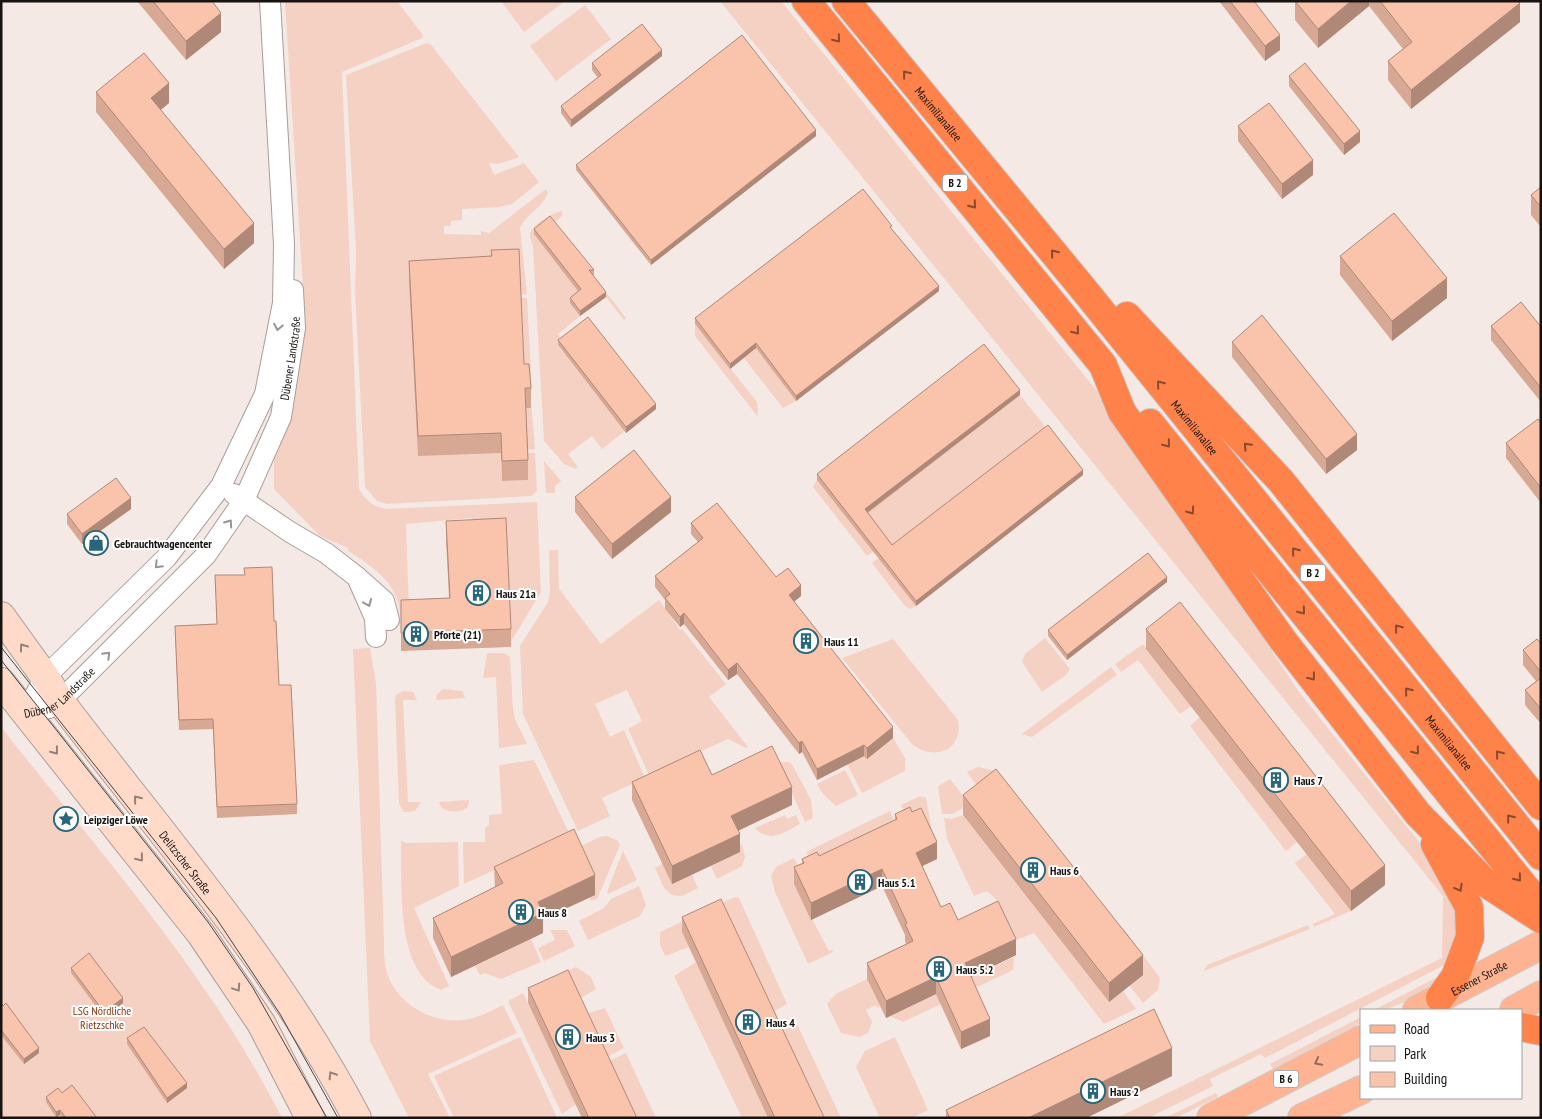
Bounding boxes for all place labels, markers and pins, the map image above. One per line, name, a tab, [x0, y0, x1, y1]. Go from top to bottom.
shop icon: Gebrauchtwagencenter	[83, 530, 109, 556]
place label: Gebrauchtwagencenter	[114, 536, 212, 551]
building icon: Haus 21a	[465, 580, 491, 606]
place label: Haus 21a	[496, 586, 536, 601]
building icon: Pforte (21)	[403, 621, 429, 647]
place label: Pforte (21)	[434, 627, 481, 642]
building icon: Haus 11	[793, 628, 819, 654]
place label: Haus 11	[824, 634, 859, 649]
building icon: Haus 7	[1263, 767, 1289, 793]
place label: Haus 7	[1294, 773, 1323, 788]
place icon: Leipziger Löwe	[53, 806, 79, 832]
place label: Leipziger Löwe	[84, 812, 148, 827]
building icon: Haus 6	[1020, 857, 1046, 883]
place label: Haus 6	[1050, 863, 1079, 878]
building icon: Haus 5.1	[847, 869, 873, 895]
place label: Haus 5.1	[878, 875, 916, 890]
building icon: Haus 8	[508, 899, 534, 925]
place label: Haus 8	[538, 905, 567, 920]
building icon: Haus 5.2	[926, 956, 952, 982]
place label: Haus 5.2	[956, 962, 993, 977]
building icon: Haus 4	[735, 1009, 761, 1035]
place label: Haus 4	[766, 1015, 795, 1030]
building icon: Haus 3	[555, 1024, 581, 1050]
place label: Haus 3	[586, 1030, 615, 1045]
building icon: Haus 2	[1080, 1078, 1106, 1104]
place label: Haus 2	[1110, 1084, 1139, 1099]

